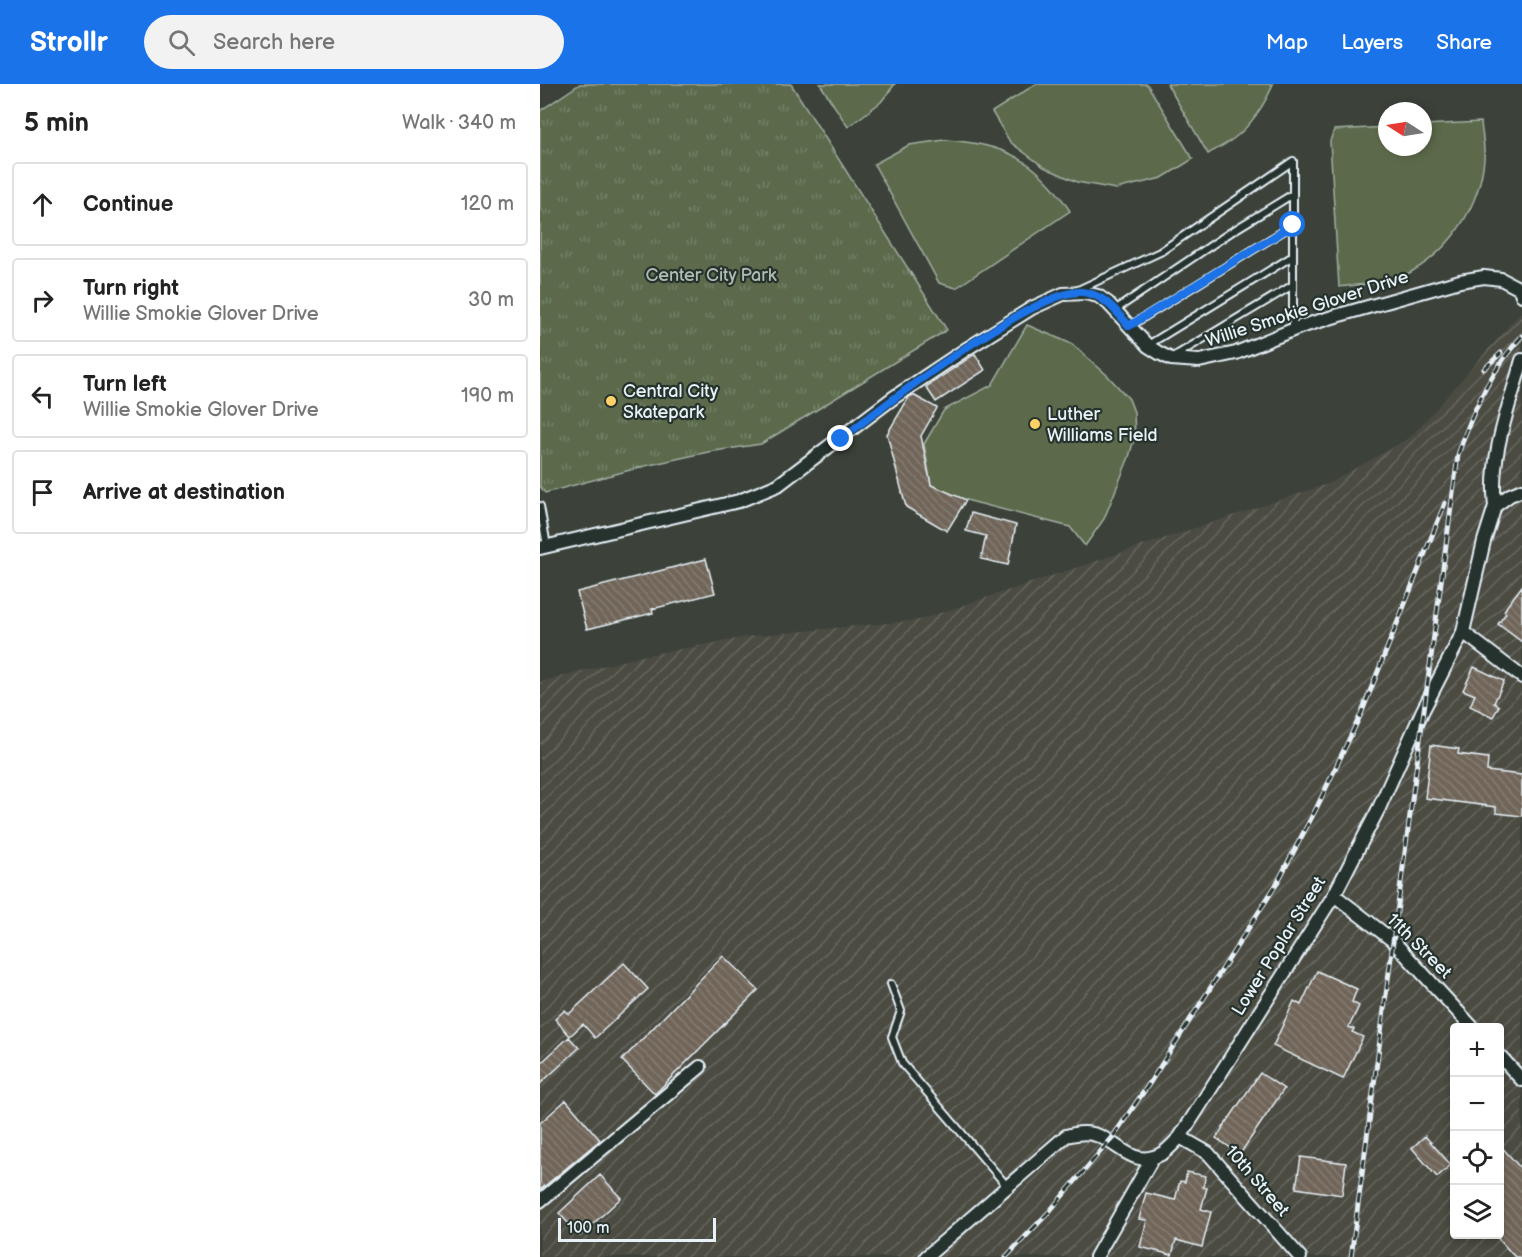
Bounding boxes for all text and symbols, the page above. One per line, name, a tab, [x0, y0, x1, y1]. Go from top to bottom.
search box	[144, 15, 564, 69]
text: Strollr	[30, 26, 108, 59]
icon: search	[165, 26, 198, 59]
text: Search here	[213, 29, 335, 56]
text: Map	[1266, 30, 1308, 55]
text: Layers	[1341, 30, 1403, 55]
text: Share	[1436, 30, 1492, 55]
north arrow	[1378, 102, 1432, 156]
text: 5 min	[24, 108, 89, 139]
text: Walk · 340 m	[402, 111, 516, 135]
icon: ahead	[26, 188, 59, 221]
text: Continue	[83, 191, 173, 218]
text: 120 m	[461, 192, 514, 216]
route start	[1279, 211, 1305, 237]
park label: Center City Park	[645, 265, 777, 286]
street label: Willie Smokie Glover Drive	[1203, 266, 1411, 352]
text: Turn right	[83, 275, 179, 302]
icon: right	[26, 284, 59, 317]
text: 30 m	[468, 288, 514, 312]
text: Willie Smokie Glover Drive	[83, 302, 319, 326]
text: Turn left	[83, 371, 167, 398]
icon: left	[26, 380, 59, 413]
place label: Central City Skatepark	[623, 381, 719, 423]
text: 190 m	[461, 384, 514, 408]
marker: Central City Skatepark	[604, 394, 618, 408]
text: Willie Smokie Glover Drive	[83, 398, 319, 422]
place label: Luther Williams Field	[1047, 404, 1158, 446]
marker: Luther Williams Field	[1028, 417, 1042, 431]
route end	[827, 425, 853, 451]
icon: arrive	[26, 476, 59, 509]
text: Arrive at destination	[83, 479, 285, 506]
street label: Lower Poplar Street	[1228, 872, 1330, 1019]
street label: 11th Street	[1382, 909, 1456, 983]
map controls	[1450, 1023, 1504, 1239]
button: +	[1450, 1023, 1504, 1077]
button: −	[1450, 1077, 1504, 1131]
button: locate	[1450, 1131, 1504, 1185]
street label: 10th Street	[1221, 1141, 1294, 1221]
button: layers	[1450, 1185, 1504, 1239]
scale bar	[558, 1215, 716, 1242]
text: 100 m	[567, 1219, 610, 1238]

